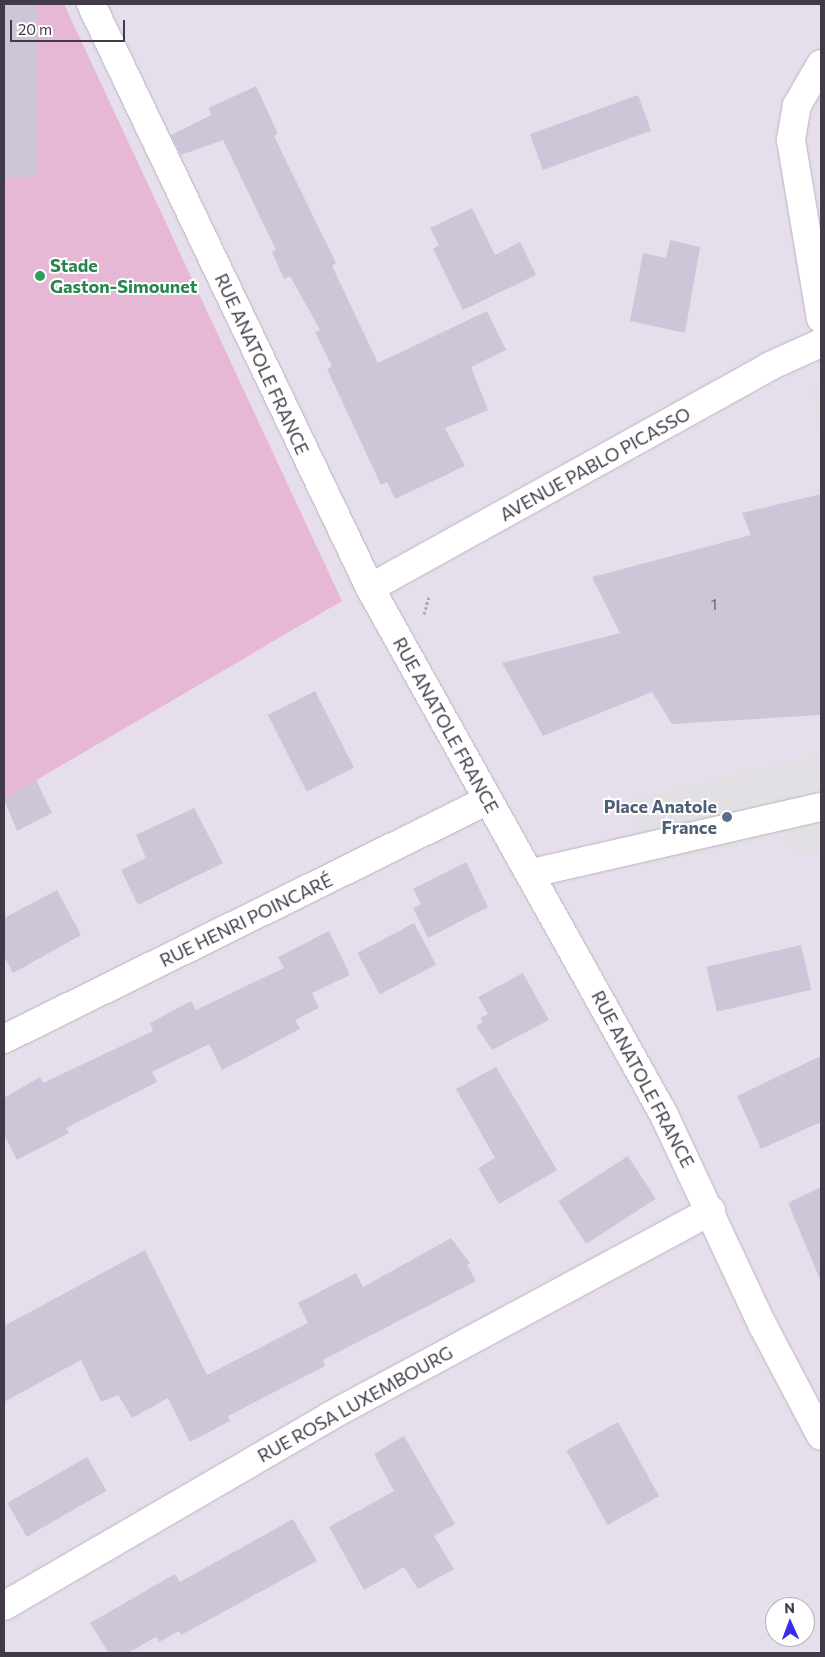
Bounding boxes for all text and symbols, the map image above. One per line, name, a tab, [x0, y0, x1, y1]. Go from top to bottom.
scale bar	[12, 10, 128, 42]
text: 20 m	[18, 20, 52, 38]
place label: Stade Gaston-Simounet	[50, 255, 197, 298]
marker: Stade Gaston-Simounet	[34, 270, 46, 282]
street label: RUE ANATOLE FRANCE	[211, 270, 313, 458]
street label: AVENUE PABLO PICASSO	[496, 403, 694, 525]
house number: 1	[711, 596, 717, 614]
street label: RUE ANATOLE FRANCE	[389, 633, 503, 817]
place label: Place Anatole France	[604, 796, 717, 839]
marker: Place Anatole France	[721, 811, 733, 823]
street label: RUE HENRI POINCARÉ	[156, 869, 336, 971]
street label: RUE ANATOLE FRANCE	[587, 987, 699, 1171]
street label: RUE ROSA LUXEMBOURG	[254, 1341, 456, 1467]
north arrow	[765, 1597, 815, 1647]
text: N	[784, 1599, 795, 1616]

